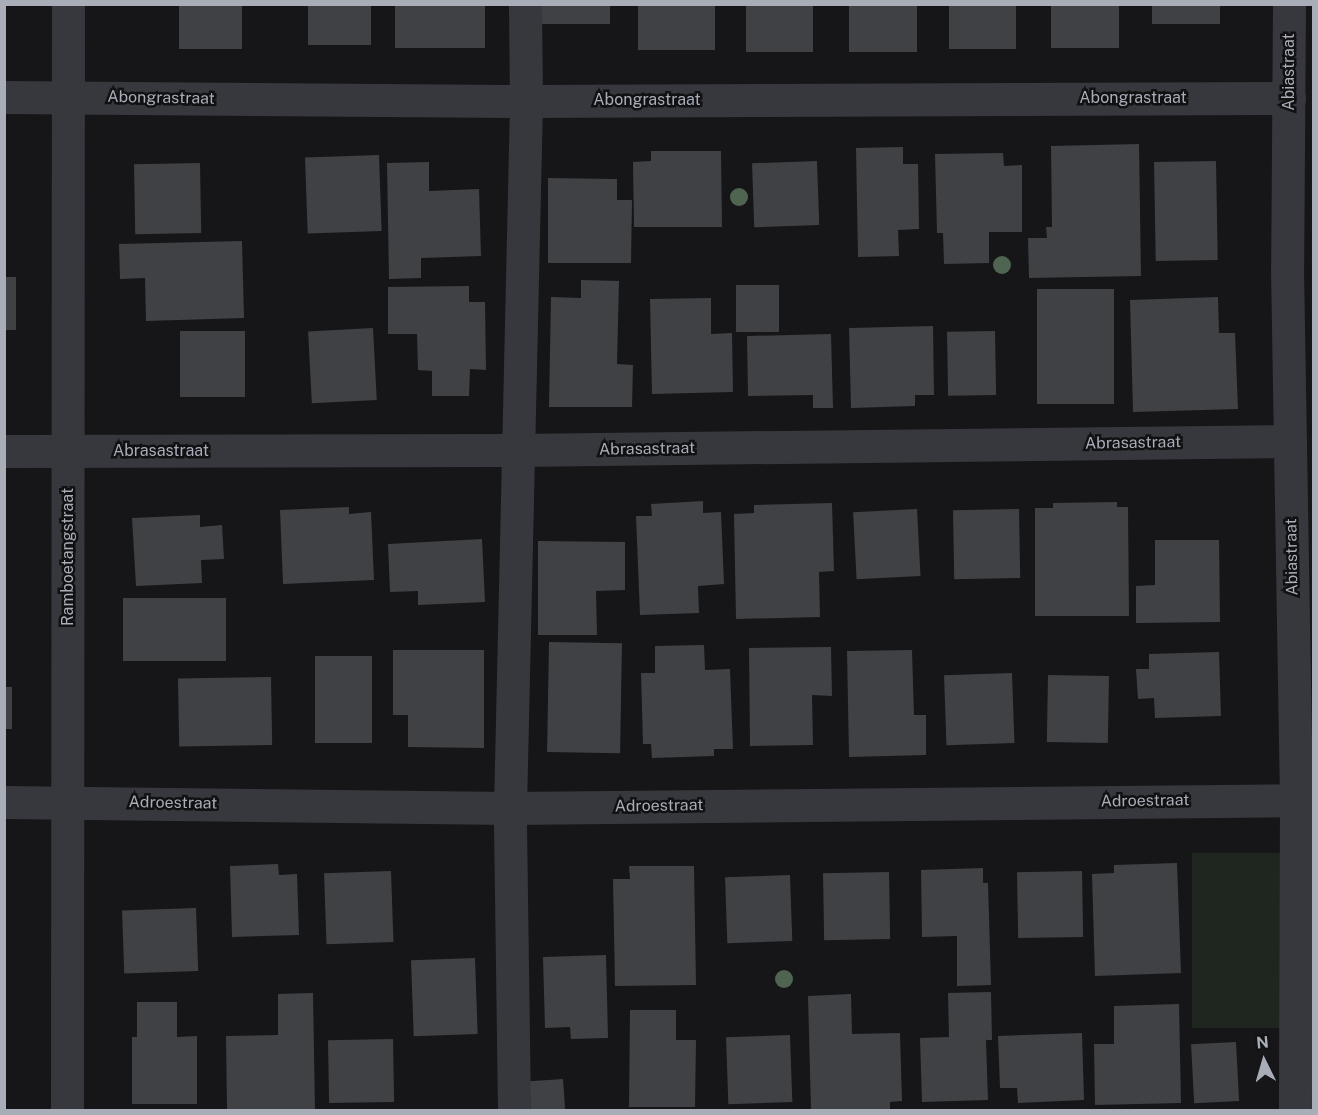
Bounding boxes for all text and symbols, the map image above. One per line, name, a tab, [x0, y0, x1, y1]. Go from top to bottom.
street label: Abiastraat	[1279, 33, 1299, 111]
street label: Abongrastraat	[107, 87, 215, 109]
street label: Abongrastraat	[1079, 88, 1187, 108]
street label: Abongrastraat	[593, 90, 701, 110]
street label: Abrasastraat	[1085, 433, 1181, 453]
street label: Abrasastraat	[599, 439, 695, 459]
street label: Abrasastraat	[113, 441, 209, 461]
street label: Ramboetangstraat	[58, 488, 78, 626]
street label: Abiastraat	[1282, 518, 1302, 596]
street label: Adroestraat	[1101, 791, 1189, 811]
street label: Adroestraat	[129, 793, 217, 813]
street label: Adroestraat	[615, 796, 703, 816]
north arrow	[1234, 1031, 1294, 1091]
text: N	[1255, 1033, 1269, 1053]

